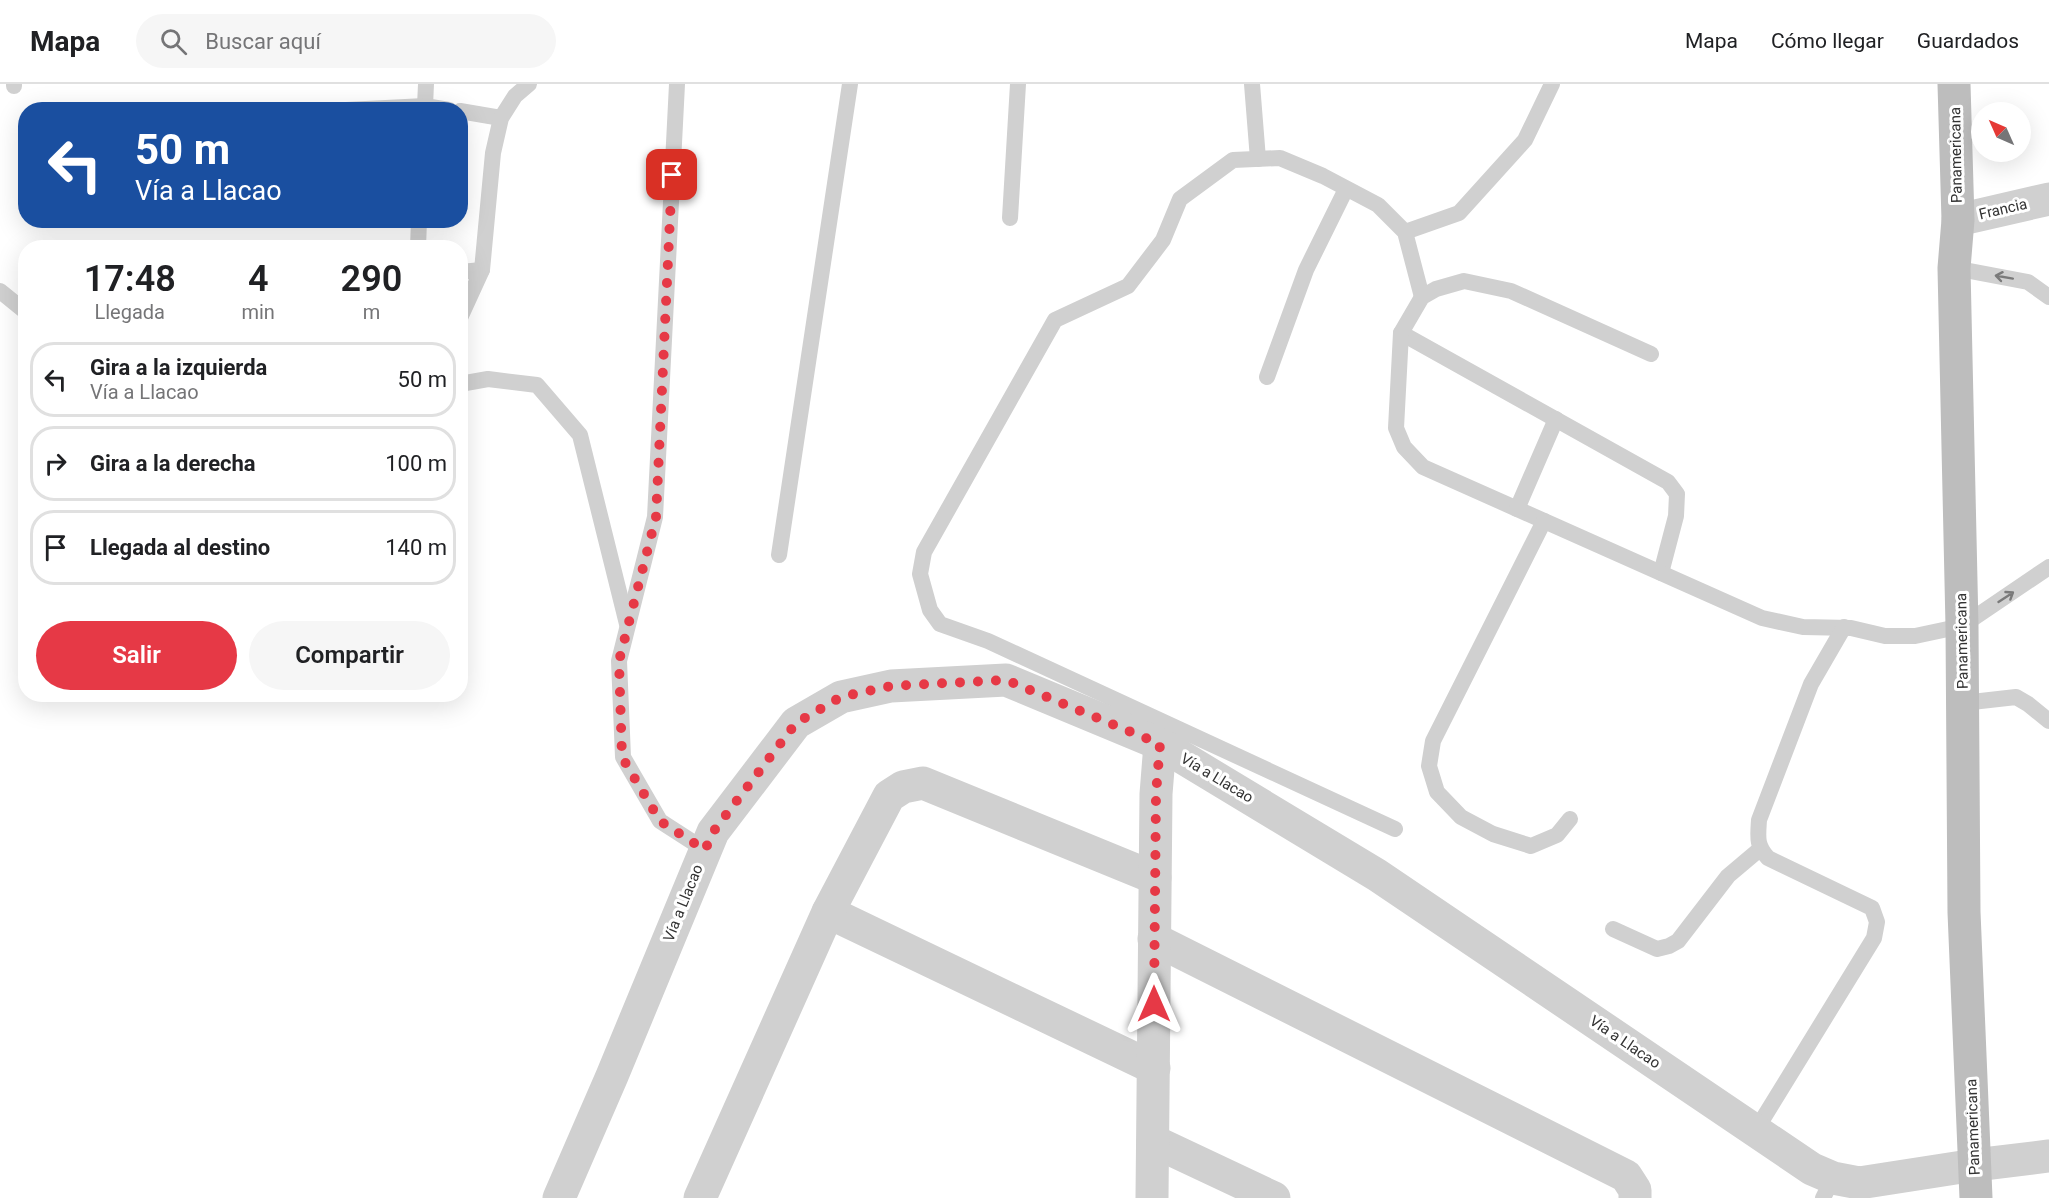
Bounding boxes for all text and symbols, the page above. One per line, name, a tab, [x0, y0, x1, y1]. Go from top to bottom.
search box	[136, 14, 556, 68]
text: Mapa	[30, 25, 100, 58]
icon: search	[157, 25, 190, 58]
text: Buscar aquí	[205, 29, 321, 54]
text: Mapa	[1685, 29, 1738, 53]
text: Cómo llegar	[1771, 29, 1884, 53]
text: Guardados	[1917, 29, 2019, 53]
north arrow	[1971, 102, 2031, 162]
map controls	[1971, 102, 2031, 162]
street label: Panamericana	[1946, 107, 1966, 203]
text: 50 m	[135, 125, 230, 174]
icon: left	[36, 126, 114, 204]
pin	[646, 149, 697, 200]
icon: arrive	[655, 158, 688, 191]
text: Vía a Llacao	[135, 175, 282, 207]
street label: Francia	[1977, 195, 2029, 223]
text: 17:48	[84, 258, 176, 300]
text: 4	[248, 258, 268, 300]
text: 290	[341, 258, 402, 300]
one-way arrow	[1994, 271, 2014, 282]
text: Llegada	[94, 300, 165, 324]
text: min	[241, 300, 275, 324]
text: m	[363, 300, 380, 324]
text: Gira a la izquierda	[90, 355, 267, 380]
icon: left	[39, 363, 72, 396]
text: 50 m	[398, 367, 447, 392]
text: Vía a Llacao	[90, 380, 199, 404]
icon: right	[39, 447, 72, 480]
text: Gira a la derecha	[90, 451, 256, 476]
text: 100 m	[385, 451, 447, 476]
icon: arrive	[39, 531, 72, 564]
text: Llegada al destino	[90, 535, 270, 560]
text: 140 m	[385, 535, 447, 560]
one-way arrow	[1997, 590, 2014, 602]
street label: Panamericana	[1952, 593, 1972, 689]
button: Salir	[36, 621, 237, 690]
button: Compartir	[249, 621, 450, 690]
street label: Vía a Llacao	[1177, 749, 1257, 807]
street label: Vía a Llacao	[659, 862, 707, 944]
position arrow	[1122, 972, 1186, 1036]
street label: Vía a Llacao	[1586, 1012, 1664, 1072]
street label: Panamericana	[1962, 1079, 1984, 1175]

